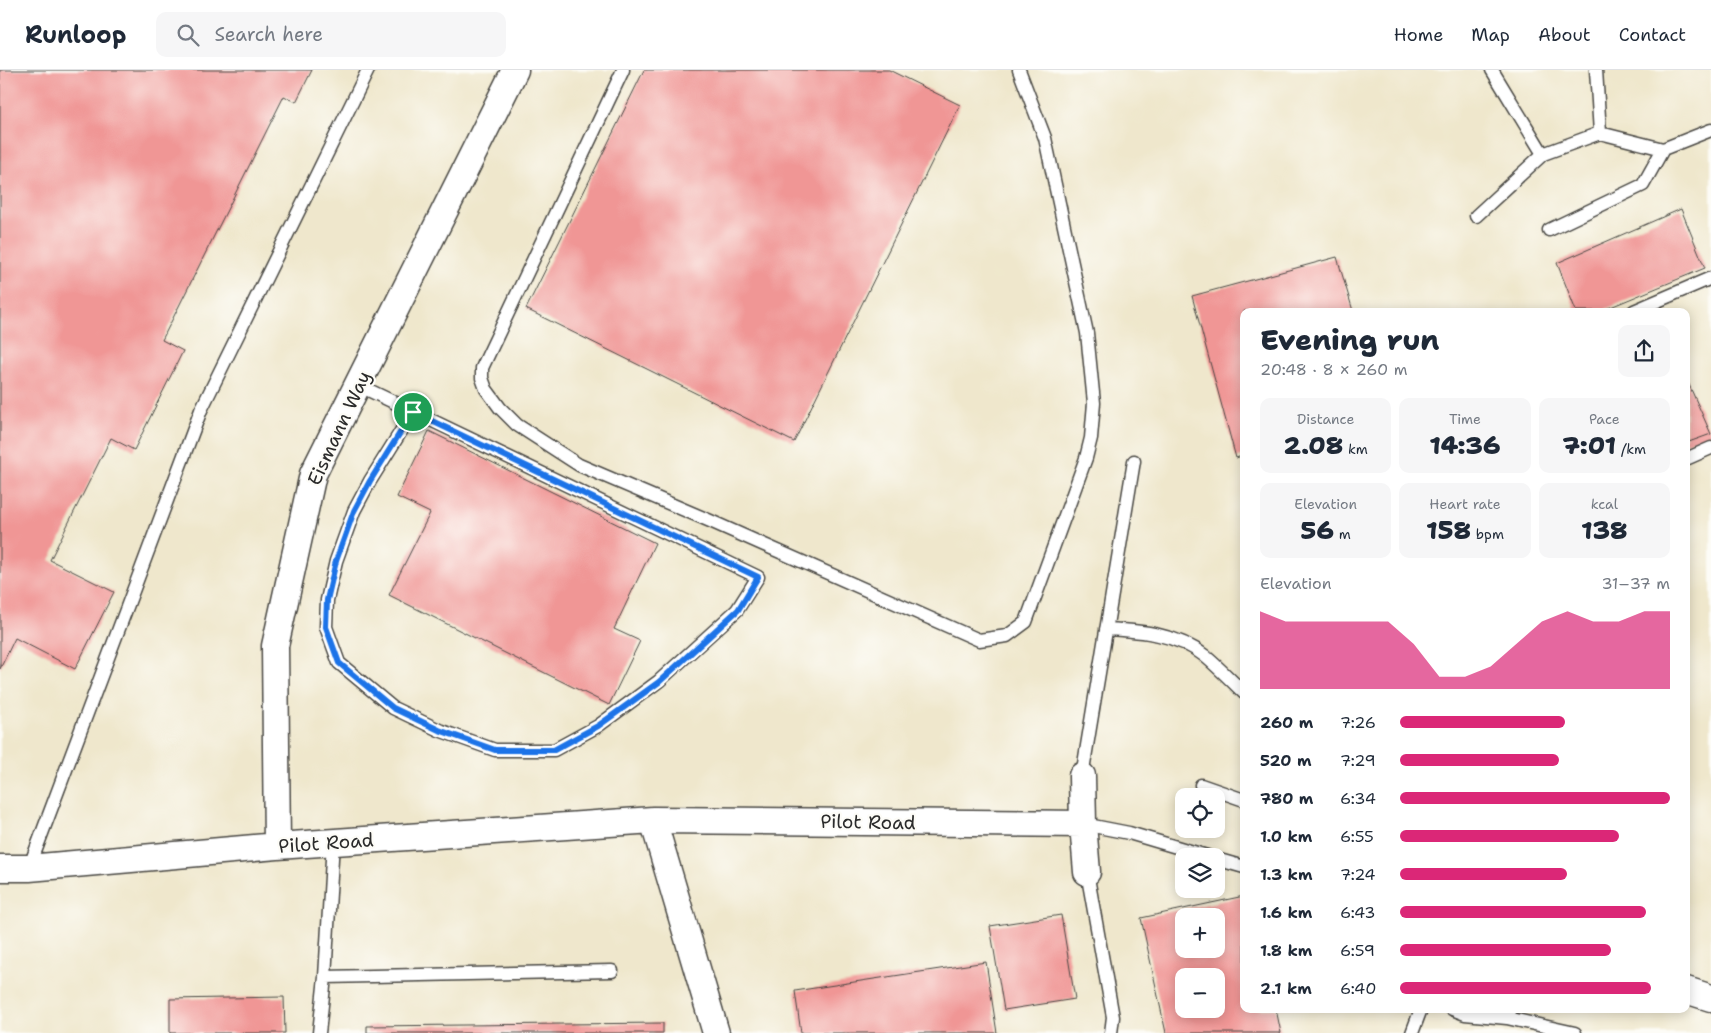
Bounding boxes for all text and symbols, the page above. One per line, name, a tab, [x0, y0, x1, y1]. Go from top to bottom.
search box	[156, 12, 506, 57]
text: Runloop	[25, 19, 126, 51]
icon: search	[174, 21, 202, 49]
text: Search here	[214, 22, 323, 47]
text: Home	[1394, 23, 1443, 47]
text: Map	[1471, 23, 1510, 47]
text: About	[1538, 23, 1591, 47]
text: Contact	[1619, 23, 1686, 47]
text: Evening run	[1260, 321, 1439, 359]
button: share	[1618, 325, 1670, 377]
text: 20:48 · 8 × 260 m	[1260, 359, 1407, 380]
street label: Eismann Way	[302, 367, 376, 489]
pin	[392, 391, 434, 433]
icon: arrive	[399, 398, 427, 426]
text: Distance	[1297, 410, 1354, 428]
text: Time	[1449, 410, 1481, 428]
text: Pace	[1589, 410, 1620, 428]
text: 2.08	[1284, 428, 1343, 462]
text: 14:36	[1429, 428, 1501, 462]
text: 7:01	[1563, 428, 1616, 462]
text: km	[1343, 440, 1368, 458]
text: /km	[1616, 440, 1646, 458]
text: Elevation	[1294, 495, 1357, 513]
text: Heart rate	[1429, 495, 1501, 513]
text: kcal	[1591, 495, 1618, 513]
text: 56	[1301, 513, 1334, 547]
text: 158	[1426, 513, 1471, 547]
text: 138	[1581, 513, 1628, 547]
text: m	[1334, 525, 1351, 543]
text: bpm	[1471, 525, 1504, 543]
text: Elevation	[1260, 573, 1332, 594]
text: 31–37 m	[1601, 573, 1670, 594]
text: 260 m	[1260, 712, 1313, 733]
text: 7:26	[1340, 712, 1376, 733]
text: 520 m	[1260, 750, 1312, 771]
text: 7:29	[1340, 750, 1376, 771]
map controls	[1175, 788, 1225, 1018]
button: locate	[1175, 788, 1225, 838]
text: 780 m	[1260, 788, 1313, 809]
text: 6:34	[1340, 788, 1376, 809]
street label: Pilot Road	[820, 809, 916, 835]
text: 1.0 km	[1260, 826, 1312, 847]
text: 6:55	[1340, 826, 1374, 847]
street label: Pilot Road	[277, 827, 375, 859]
button: layers	[1175, 848, 1225, 898]
text: 1.3 km	[1260, 864, 1313, 885]
text: 7:24	[1340, 864, 1376, 885]
text: 1.6 km	[1260, 902, 1312, 923]
text: 6:43	[1340, 902, 1375, 923]
button: +	[1175, 908, 1225, 958]
text: 1.8 km	[1260, 940, 1312, 961]
text: 6:59	[1340, 940, 1375, 961]
button: −	[1175, 968, 1225, 1018]
text: 2.1 km	[1260, 978, 1312, 999]
text: 6:40	[1340, 978, 1376, 999]

